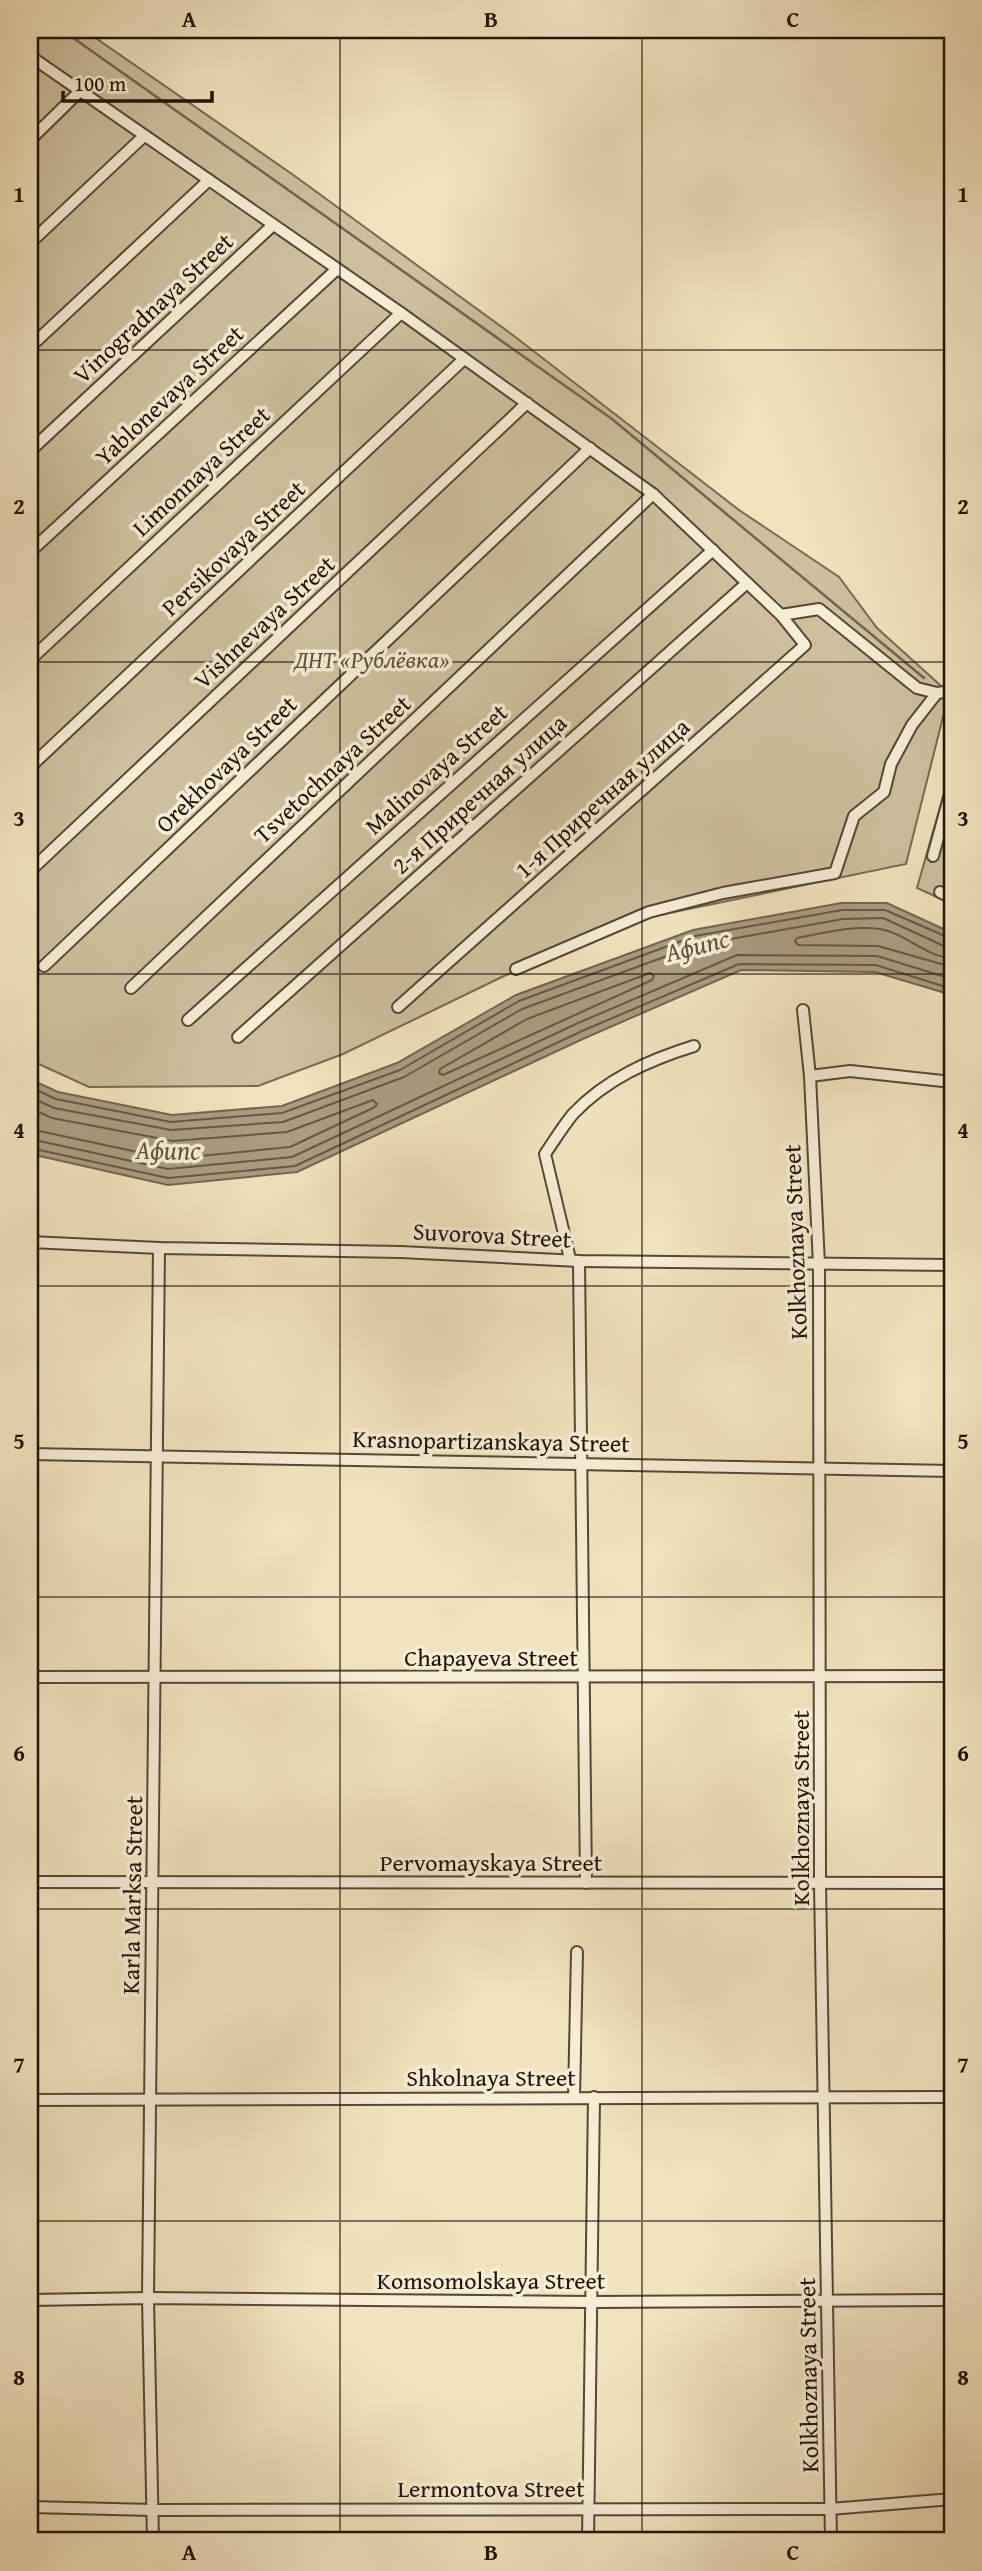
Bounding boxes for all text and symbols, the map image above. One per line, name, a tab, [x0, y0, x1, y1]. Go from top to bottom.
text: A	[182, 2, 197, 35]
text: B	[484, 2, 498, 35]
text: C	[786, 2, 800, 35]
scale bar	[63, 60, 212, 104]
text: 100 m	[74, 68, 126, 99]
text: 1	[13, 177, 25, 210]
text: 1	[957, 177, 969, 210]
street label: Vinogradnaya Street	[65, 224, 241, 392]
street label: Yablonevaya Street	[87, 316, 252, 473]
street label: Limonnaya Street	[124, 397, 278, 544]
street label: Persikovaya Street	[153, 472, 313, 624]
text: 2	[13, 489, 25, 522]
text: 2	[957, 489, 969, 522]
street label: Vishnevaya Street	[186, 547, 343, 697]
park label: ДНТ «Рублёвка»	[292, 642, 450, 677]
street label: Tsvetochnaya Street	[246, 686, 419, 851]
street label: Orekhovaya Street	[147, 687, 305, 841]
street label: Malinovaya Street	[357, 695, 516, 843]
street label: 2-я Приречная улица	[384, 705, 575, 882]
street label: 1-я Приречная улица	[507, 709, 698, 886]
text: 3	[13, 801, 25, 834]
text: 3	[957, 801, 969, 834]
water label: Афипс	[660, 918, 734, 972]
text: 4	[13, 1113, 25, 1146]
text: 4	[957, 1113, 969, 1146]
water label: Афипс	[134, 1130, 201, 1169]
street label: Kolkhoznaya Street	[774, 1143, 816, 1340]
street label: Suvorova Street	[412, 1213, 573, 1257]
street label: Krasnopartizanskaya Street	[352, 1421, 630, 1461]
text: 5	[13, 1424, 25, 1457]
text: 5	[957, 1424, 969, 1457]
street label: Chapayeva Street	[404, 1640, 578, 1675]
street label: Kolkhoznaya Street	[783, 1710, 818, 1906]
text: 6	[13, 1736, 25, 1769]
text: 6	[957, 1736, 969, 1769]
street label: Karla Marksa Street	[113, 1795, 151, 1995]
street label: Pervomayskaya Street	[380, 1845, 603, 1880]
text: 7	[13, 2048, 25, 2081]
text: 7	[957, 2048, 969, 2081]
street label: Shkolnaya Street	[406, 2060, 576, 2095]
street label: Komsomolskaya Street	[377, 2263, 606, 2298]
street label: Kolkhoznaya Street	[789, 2277, 827, 2473]
text: 8	[13, 2360, 25, 2393]
text: 8	[957, 2360, 969, 2393]
street label: Lermontova Street	[397, 2471, 585, 2506]
text: A	[182, 2535, 197, 2568]
text: B	[484, 2535, 498, 2568]
text: C	[786, 2535, 800, 2568]

